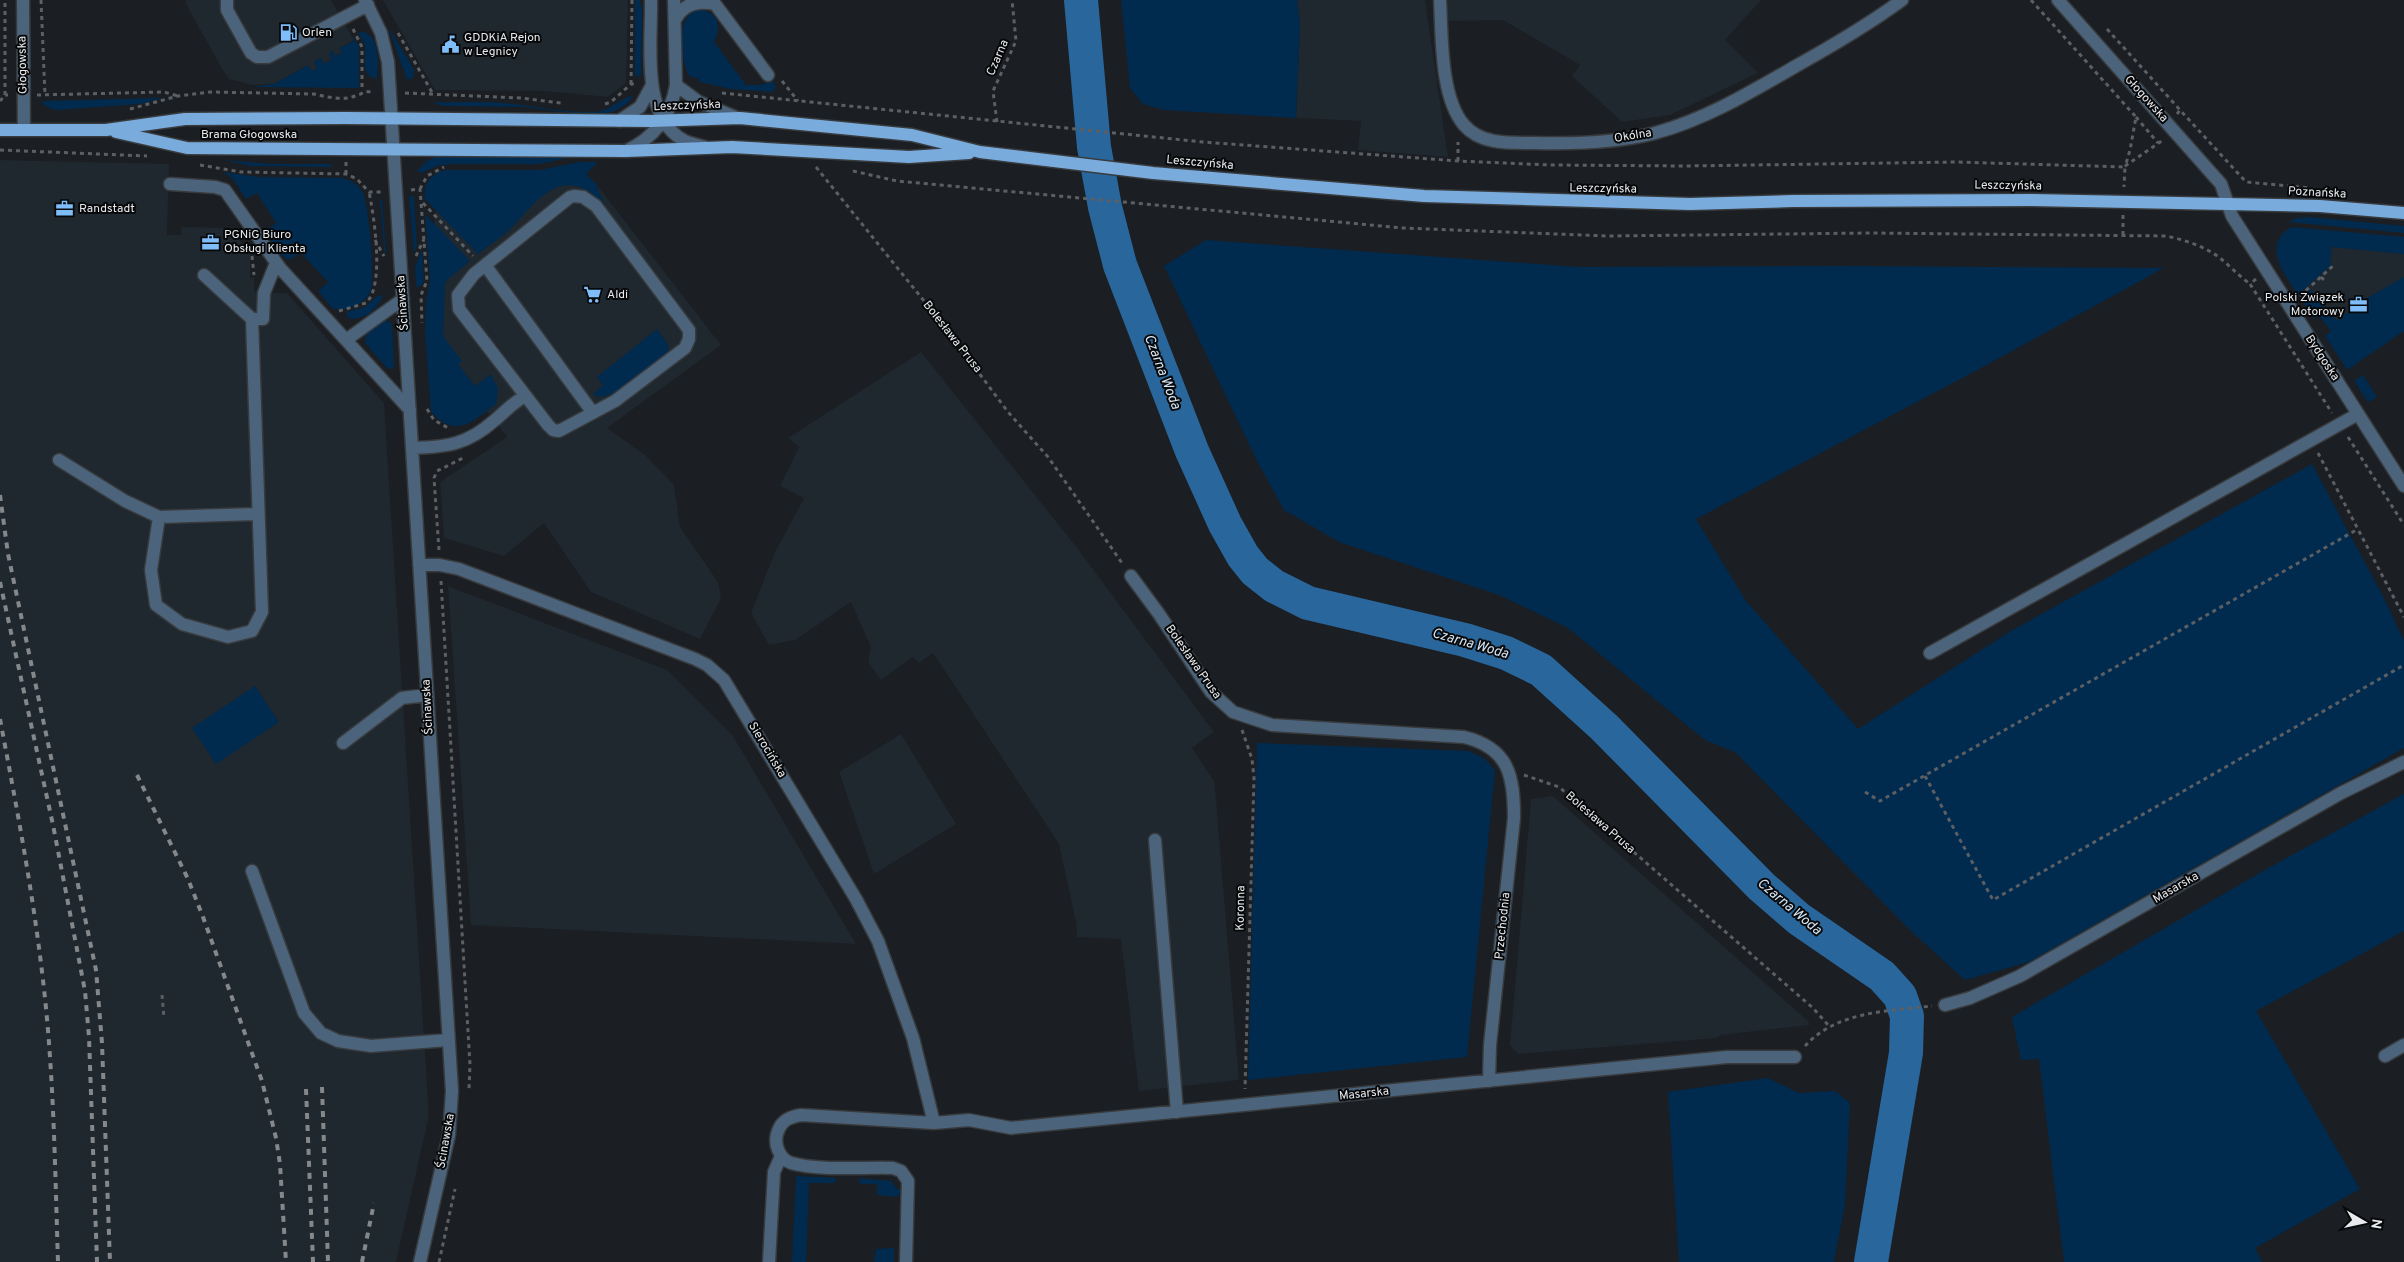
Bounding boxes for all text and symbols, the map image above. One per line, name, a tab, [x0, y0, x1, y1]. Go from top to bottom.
fuel station icon: Orlen	[278, 23, 298, 43]
place label: Orlen	[302, 25, 332, 41]
place label: GDDKiA Rejon w Legnicy	[464, 30, 541, 60]
public building icon: GDDKiA Rejon w Legnicy	[440, 35, 460, 55]
street label: Głogowska	[14, 36, 32, 94]
street label: Czarna	[983, 37, 1013, 79]
street label: Głogowska	[2121, 72, 2171, 126]
street label: Leszczyńska	[653, 97, 721, 115]
street label: Okólna	[1613, 125, 1653, 147]
street label: Brama Głogowska	[201, 127, 297, 143]
street label: Leszczyńska	[1166, 152, 1234, 174]
street label: Leszczyńska	[1974, 177, 2042, 195]
street label: Leszczyńska	[1569, 180, 1637, 198]
street label: Poznańska	[2287, 183, 2347, 203]
office icon: Randstadt	[55, 199, 75, 219]
place label: Randstadt	[79, 201, 135, 217]
place label: PGNiG Biuro Obsługi Klienta	[224, 227, 305, 257]
office icon: PGNiG Biuro Obsługi Klienta	[200, 232, 220, 252]
street label: Ścinawska	[393, 275, 413, 331]
supermarket icon: Aldi	[583, 285, 603, 305]
place label: Aldi	[607, 287, 628, 303]
place label: Polski Związek Motorowy	[2265, 290, 2344, 320]
office icon: Polski Związek Motorowy	[2348, 295, 2368, 315]
street label: Bolesława Prusa	[919, 298, 985, 376]
water label: Czarna Woda	[1140, 332, 1184, 413]
street label: Bydgoska	[2301, 332, 2343, 384]
street label: Bolesława Prusa	[1161, 622, 1225, 702]
water label: Czarna Woda	[1430, 625, 1511, 663]
street label: Ścinawska	[419, 679, 437, 735]
street label: Sierocińska	[744, 719, 790, 781]
street label: Bolesława Prusa	[1562, 788, 1638, 858]
street label: Masarska	[2150, 869, 2202, 907]
water label: Czarna Woda	[1753, 875, 1825, 939]
street label: Koronna	[1233, 885, 1249, 931]
street label: Przechodnia	[1492, 892, 1514, 960]
street label: Masarska	[1338, 1083, 1390, 1105]
street label: Ścinawska	[433, 1112, 459, 1170]
north arrow	[2339, 1197, 2389, 1247]
text: N	[2366, 1217, 2385, 1230]

